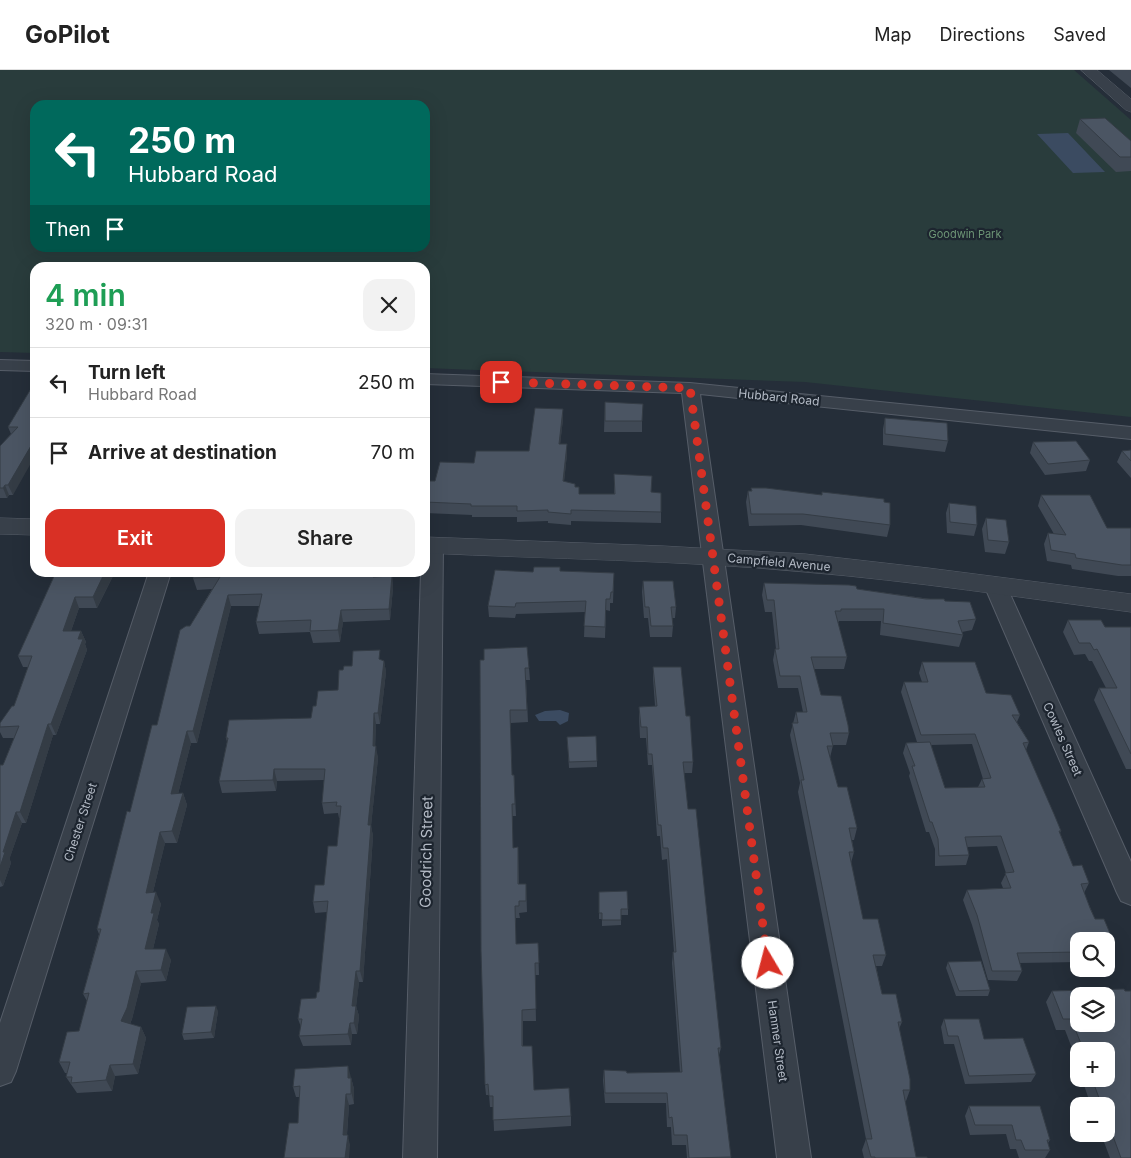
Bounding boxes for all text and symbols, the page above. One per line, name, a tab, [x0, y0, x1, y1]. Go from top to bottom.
text: GoPilot	[25, 20, 110, 49]
text: Map	[874, 24, 912, 45]
text: Directions	[940, 24, 1025, 45]
text: Saved	[1053, 24, 1106, 45]
text: 250 m	[128, 119, 236, 161]
icon: left	[45, 120, 110, 185]
text: Hubbard Road	[128, 161, 278, 187]
icon: arrive	[101, 215, 129, 243]
text: Then	[45, 218, 91, 241]
park label: Goodwin Park	[929, 227, 1001, 241]
text: 4 min	[45, 277, 126, 313]
button: close	[363, 279, 415, 331]
text: 320 m · 09:31	[45, 314, 148, 334]
text: Turn left	[88, 361, 166, 384]
pin	[480, 361, 522, 403]
icon: arrive	[487, 368, 515, 396]
icon: left	[45, 369, 73, 397]
text: 250 m	[358, 371, 415, 394]
text: Hubbard Road	[88, 384, 197, 404]
street label: Hubbard Road	[738, 385, 820, 409]
icon: arrive	[45, 439, 73, 467]
text: Arrive at destination	[88, 441, 277, 464]
text: 70 m	[371, 441, 415, 464]
button: Exit	[45, 509, 225, 567]
button: Share	[235, 509, 415, 567]
street label: Campfield Avenue	[727, 550, 831, 574]
street label: Cowles Street	[1040, 700, 1086, 778]
street label: Chester Street	[60, 781, 100, 863]
street label: Goodrich Street	[416, 796, 436, 908]
map controls	[1070, 932, 1115, 1142]
button: search	[1070, 932, 1115, 977]
position arrow	[741, 936, 793, 988]
button: layers	[1070, 987, 1115, 1032]
street label: Hanmer Street	[765, 999, 791, 1083]
button: +	[1070, 1042, 1115, 1087]
button: −	[1070, 1097, 1115, 1142]

